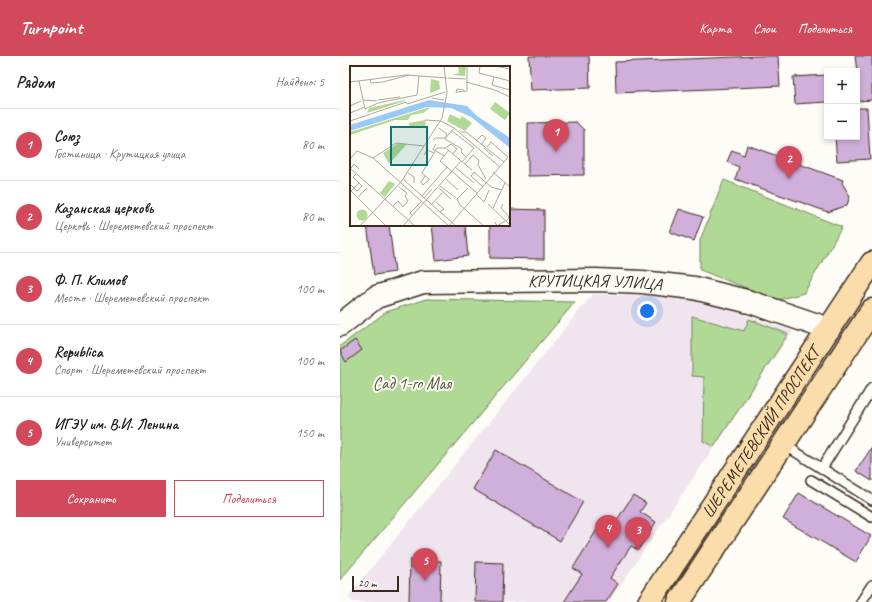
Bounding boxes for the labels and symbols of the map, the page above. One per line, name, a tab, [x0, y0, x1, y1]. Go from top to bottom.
inset map	[350, 66, 510, 226]
pin: 1	[543, 119, 569, 152]
pin: 2	[776, 146, 802, 179]
street label: КРУТИЦКАЯ УЛИЦА	[528, 269, 665, 295]
your location	[637, 301, 657, 321]
street label: ШЕРЕМЕТЕВСКИЙ ПРОСПЕКТ	[697, 340, 827, 522]
park label: Сад 1-го Мая	[373, 373, 452, 394]
pin: 4	[595, 515, 621, 548]
pin: 3	[625, 517, 651, 550]
pin: 5	[412, 548, 438, 581]
scale bar	[352, 574, 399, 593]

